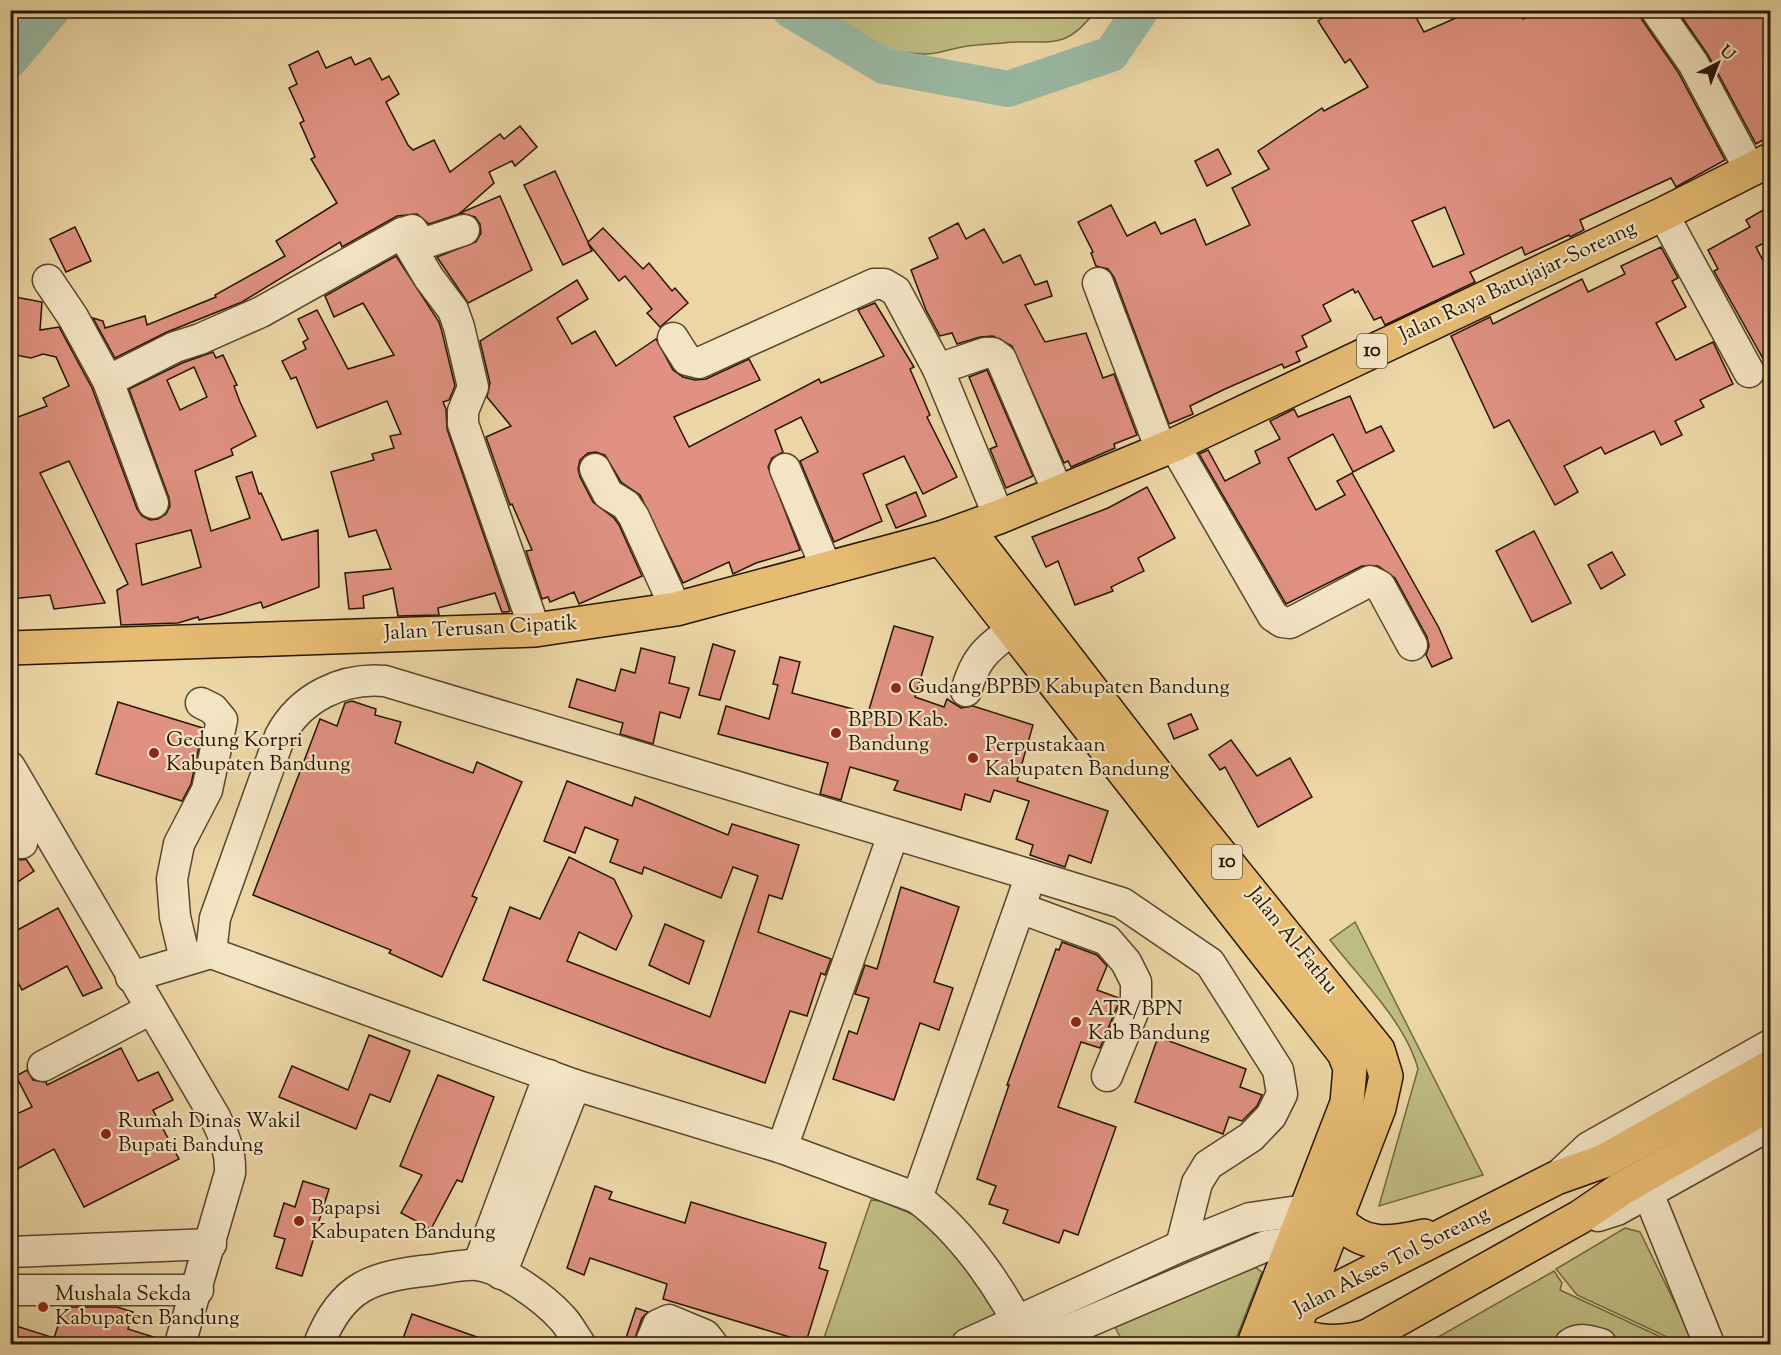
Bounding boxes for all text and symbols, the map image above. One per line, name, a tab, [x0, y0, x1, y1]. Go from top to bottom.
north arrow	[1688, 33, 1748, 93]
text: U	[1714, 41, 1740, 67]
street label: Jalan Raya Batujajar-Soreang	[1394, 214, 1642, 351]
road number: 10	[1357, 334, 1387, 368]
street label: Jalan Terusan Cipatik	[382, 609, 579, 649]
place label: Gudang BPBD Kabupaten Bandung	[908, 673, 1230, 703]
marker: Gudang BPBD Kabupaten Bandung	[889, 681, 903, 695]
place label: BPBD Kab. Bandung	[848, 706, 948, 760]
place label: Gedung Korpri Kabupaten Bandung	[166, 726, 351, 780]
marker: BPBD Kab. Bandung	[829, 726, 843, 740]
place label: Perpustakaan Kabupaten Bandung	[985, 731, 1170, 785]
marker: Gedung Korpri Kabupaten Bandung	[147, 746, 161, 760]
marker: Perpustakaan Kabupaten Bandung	[966, 751, 980, 765]
road number: 10	[1212, 845, 1242, 879]
street label: Jalan Al-Fathu	[1239, 880, 1345, 1001]
place label: ATR/BPN Kab Bandung	[1088, 995, 1210, 1049]
marker: ATR/BPN Kab Bandung	[1069, 1015, 1083, 1029]
place label: Rumah Dinas Wakil Bupati Bandung	[118, 1107, 301, 1161]
marker: Rumah Dinas Wakil Bupati Bandung	[99, 1127, 113, 1141]
place label: Bapapsi Kabupaten Bandung	[311, 1194, 496, 1248]
street label: Jalan Akses Tol Soreang	[1288, 1200, 1495, 1325]
marker: Bapapsi Kabupaten Bandung	[292, 1214, 306, 1228]
place label: Mushala Sekda Kabupaten Bandung	[55, 1280, 240, 1334]
marker: Mushala Sekda Kabupaten Bandung	[36, 1300, 50, 1314]

